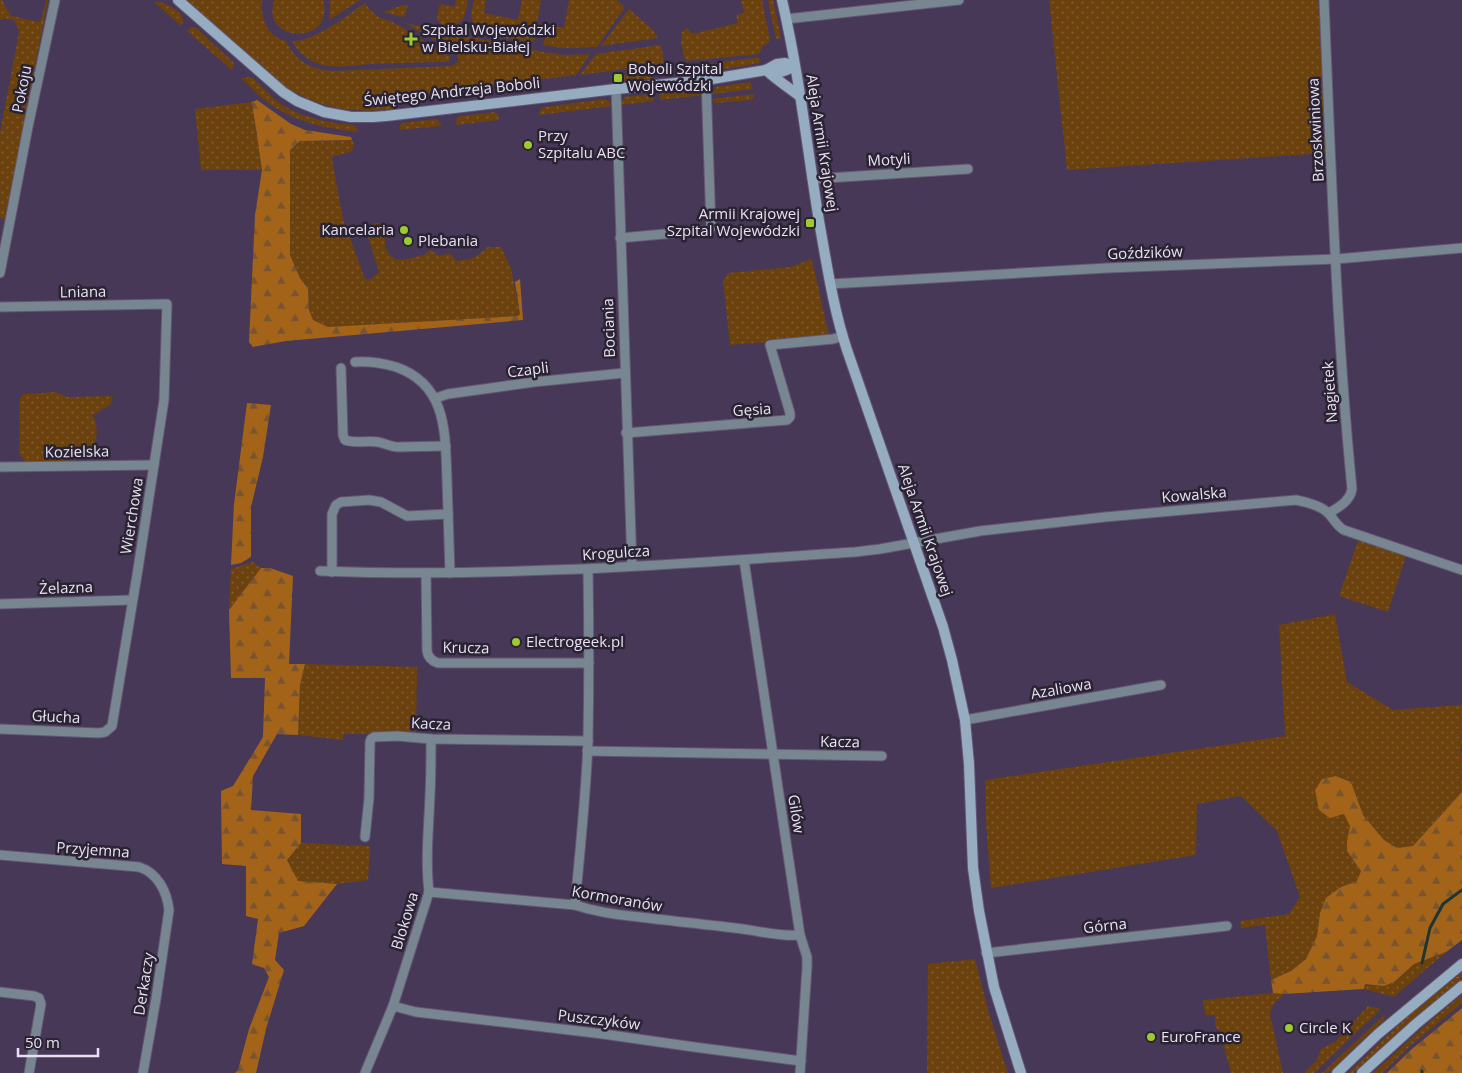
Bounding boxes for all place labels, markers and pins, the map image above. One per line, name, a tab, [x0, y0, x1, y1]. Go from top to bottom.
place label: Szpital Wojewódzki w Bielsku-Białej	[422, 19, 555, 56]
marker: Szpital Wojewódzki w Bielsku-Białej	[404, 32, 418, 46]
place label: Boboli Szpital Wojewódzki	[628, 58, 722, 95]
marker: Boboli Szpital Wojewódzki	[612, 72, 624, 84]
place label: Przy Szpitalu ABC	[538, 125, 625, 162]
marker: Przy Szpitalu ABC	[522, 139, 534, 151]
place label: Armii Krajowej Szpital Wojewódzki	[667, 203, 800, 240]
marker: Armii Krajowej Szpital Wojewódzki	[804, 217, 816, 229]
place label: Kancelaria	[321, 219, 394, 239]
marker: Kancelaria	[398, 224, 410, 236]
place label: Plebania	[418, 230, 478, 250]
marker: Plebania	[402, 235, 414, 247]
place label: Electrogeek.pl	[526, 631, 624, 651]
marker: Electrogeek.pl	[510, 636, 522, 648]
place label: Circle K	[1299, 1017, 1352, 1037]
marker: Circle K	[1283, 1022, 1295, 1034]
place label: EuroFrance	[1161, 1026, 1241, 1046]
marker: EuroFrance	[1145, 1031, 1157, 1043]

